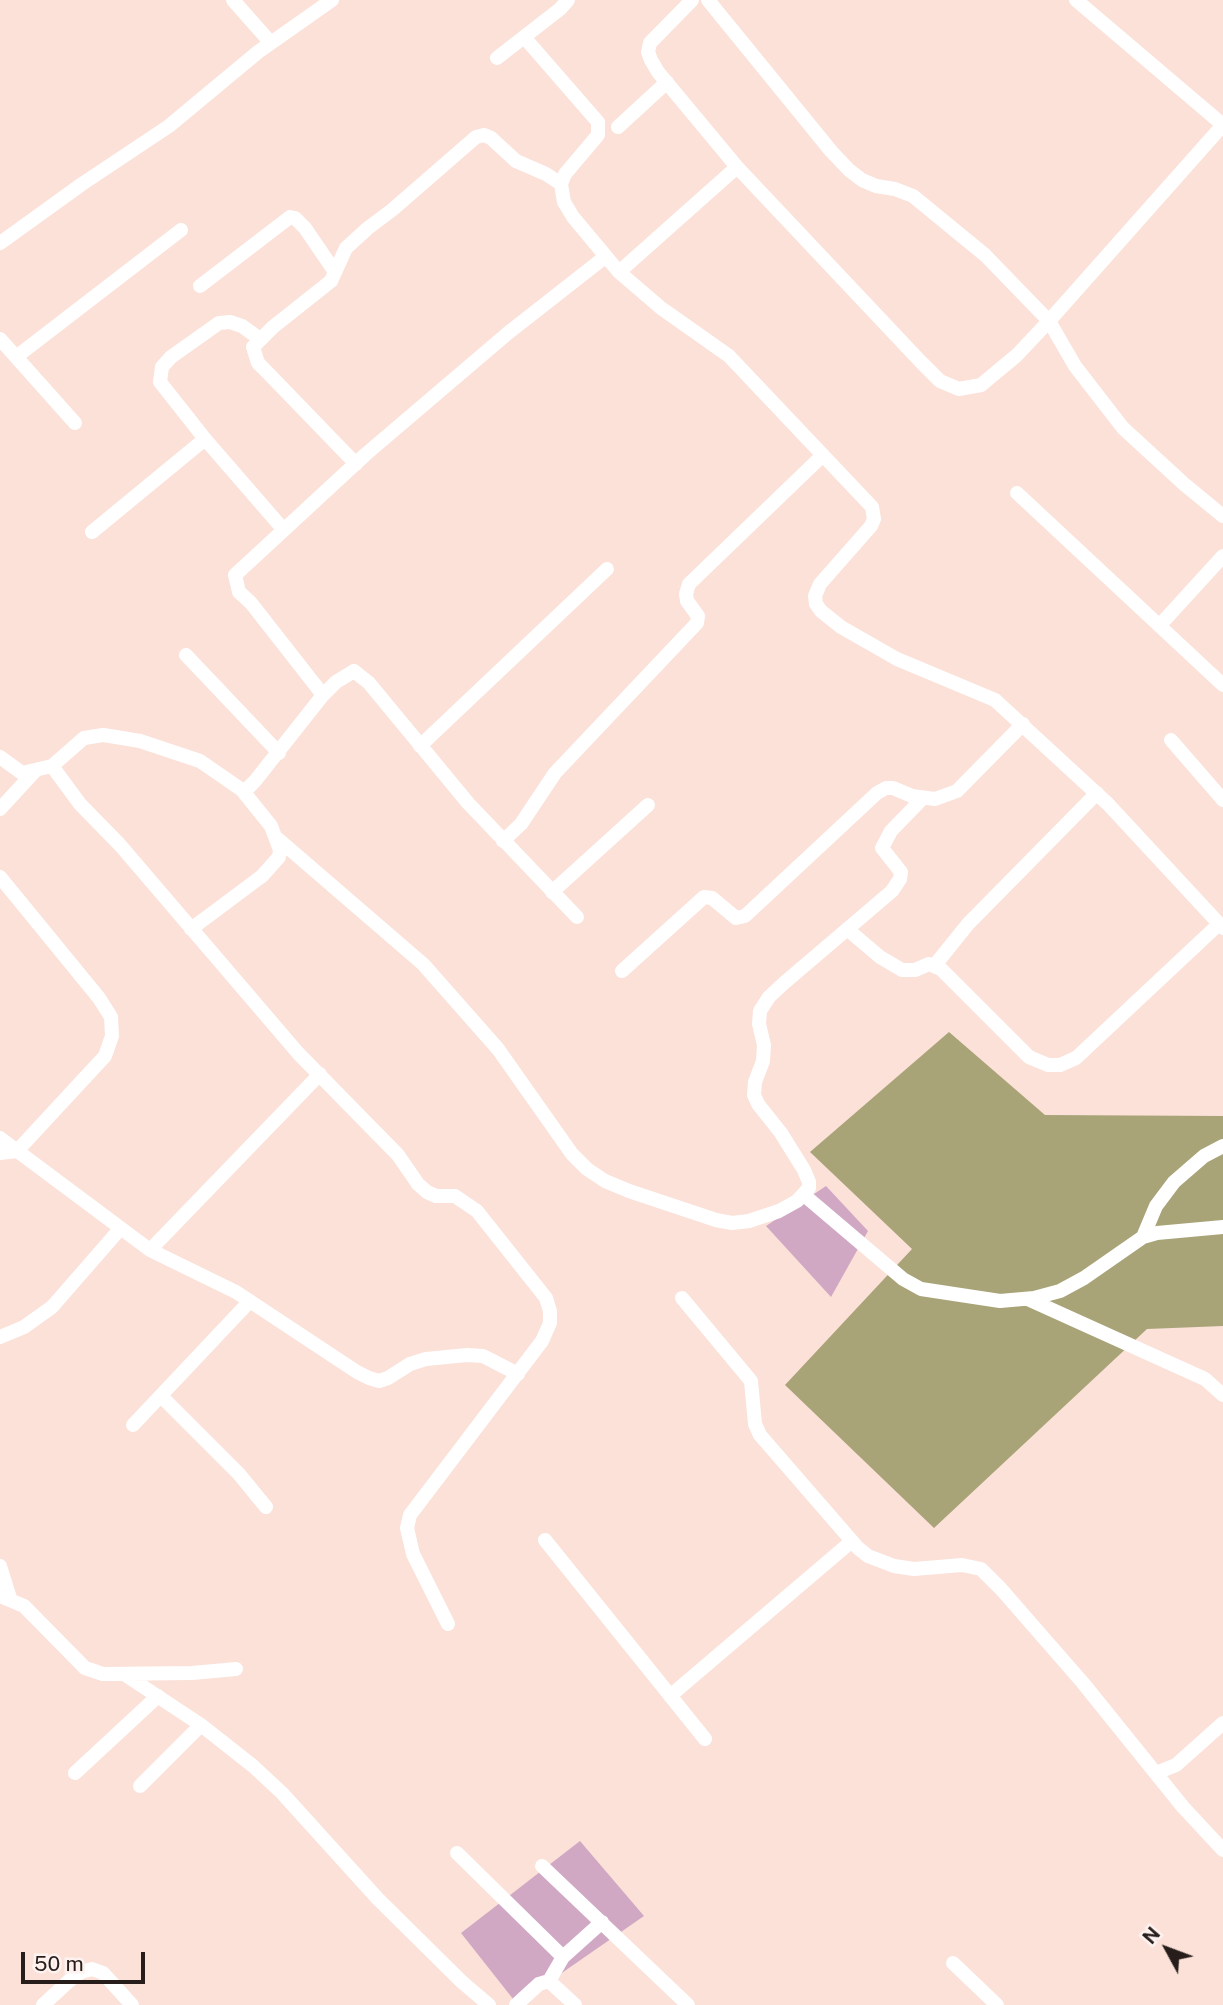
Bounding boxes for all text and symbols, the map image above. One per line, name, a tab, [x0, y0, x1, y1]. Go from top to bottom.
north arrow	[1132, 1914, 1202, 1984]
text: N	[1138, 1922, 1164, 1948]
scale bar	[24, 1938, 149, 1982]
text: 50 m	[34, 1951, 84, 1976]

